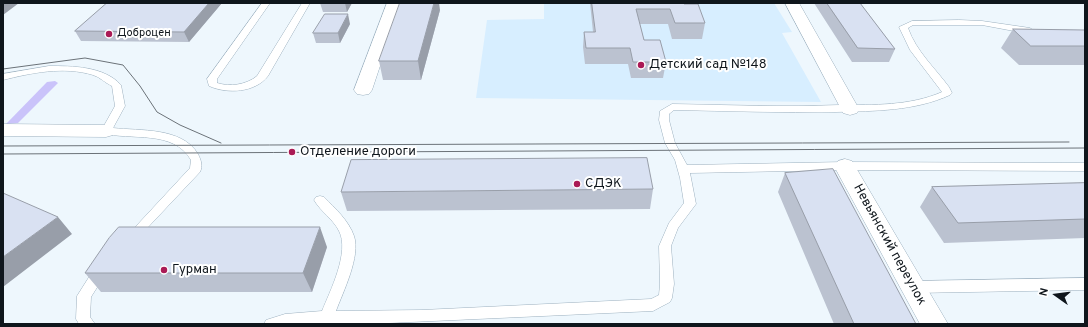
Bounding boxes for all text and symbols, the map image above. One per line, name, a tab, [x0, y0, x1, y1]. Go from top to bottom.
place label: Доброцен	[117, 27, 171, 41]
marker: Доброцен	[104, 29, 114, 39]
place label: Детский сад №148	[649, 57, 767, 73]
marker: Детский сад №148	[636, 60, 646, 70]
place label: Отделение дороги	[300, 144, 416, 160]
marker: Отделение дороги	[287, 147, 297, 157]
place label: СДЭК	[585, 176, 622, 192]
marker: СДЭК	[572, 179, 582, 189]
street label: Невьянский переулок	[849, 182, 929, 308]
place label: Гурман	[172, 262, 217, 278]
marker: Гурман	[159, 265, 169, 275]
north arrow	[1036, 275, 1076, 315]
text: N	[1037, 287, 1052, 298]

